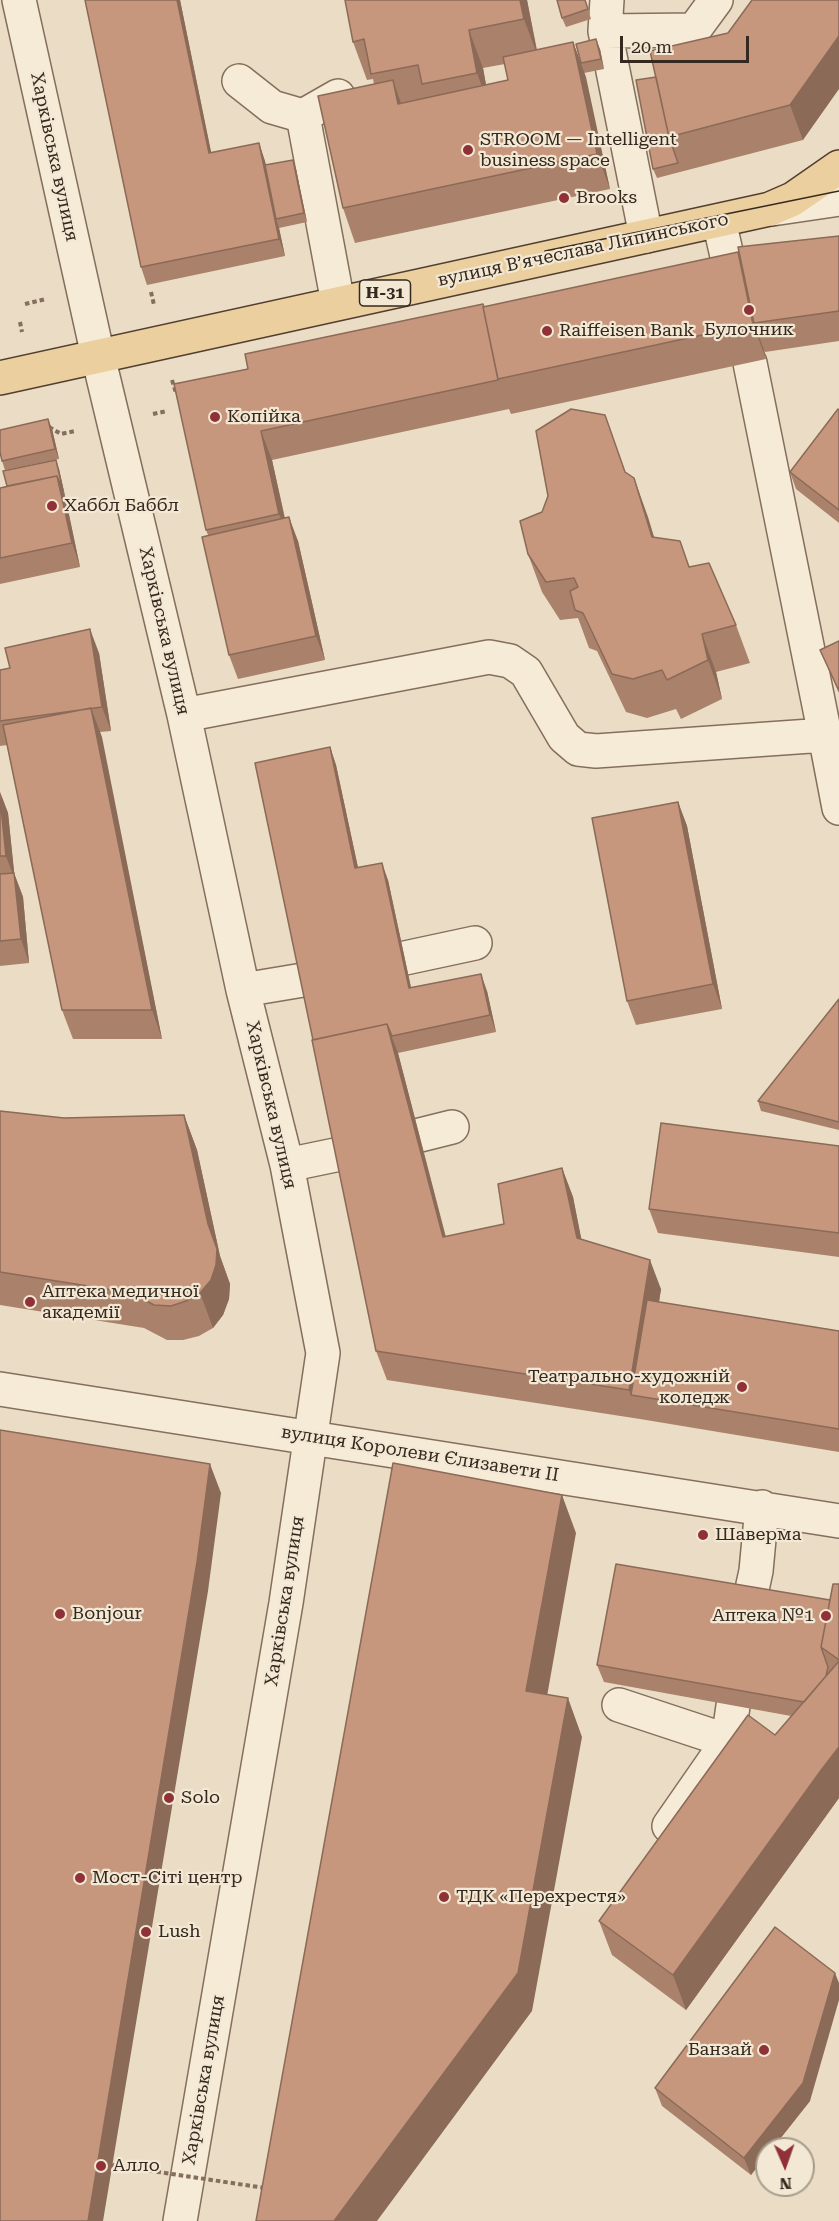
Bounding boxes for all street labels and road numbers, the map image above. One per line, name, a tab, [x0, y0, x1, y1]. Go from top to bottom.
street label: Харківська вулиця	[26, 70, 82, 244]
street label: вулиця Вʼячеслава Липинського	[436, 209, 730, 291]
road number: Н-31	[360, 280, 410, 306]
street label: Харківська вулиця	[134, 545, 194, 717]
street label: Харківська вулиця	[241, 1019, 301, 1191]
street label: вулиця Королеви Єлизавети ІІ	[280, 1421, 560, 1487]
street label: Харківська вулиця	[261, 1514, 309, 1688]
street label: Харківська вулиця	[178, 1993, 230, 2167]

